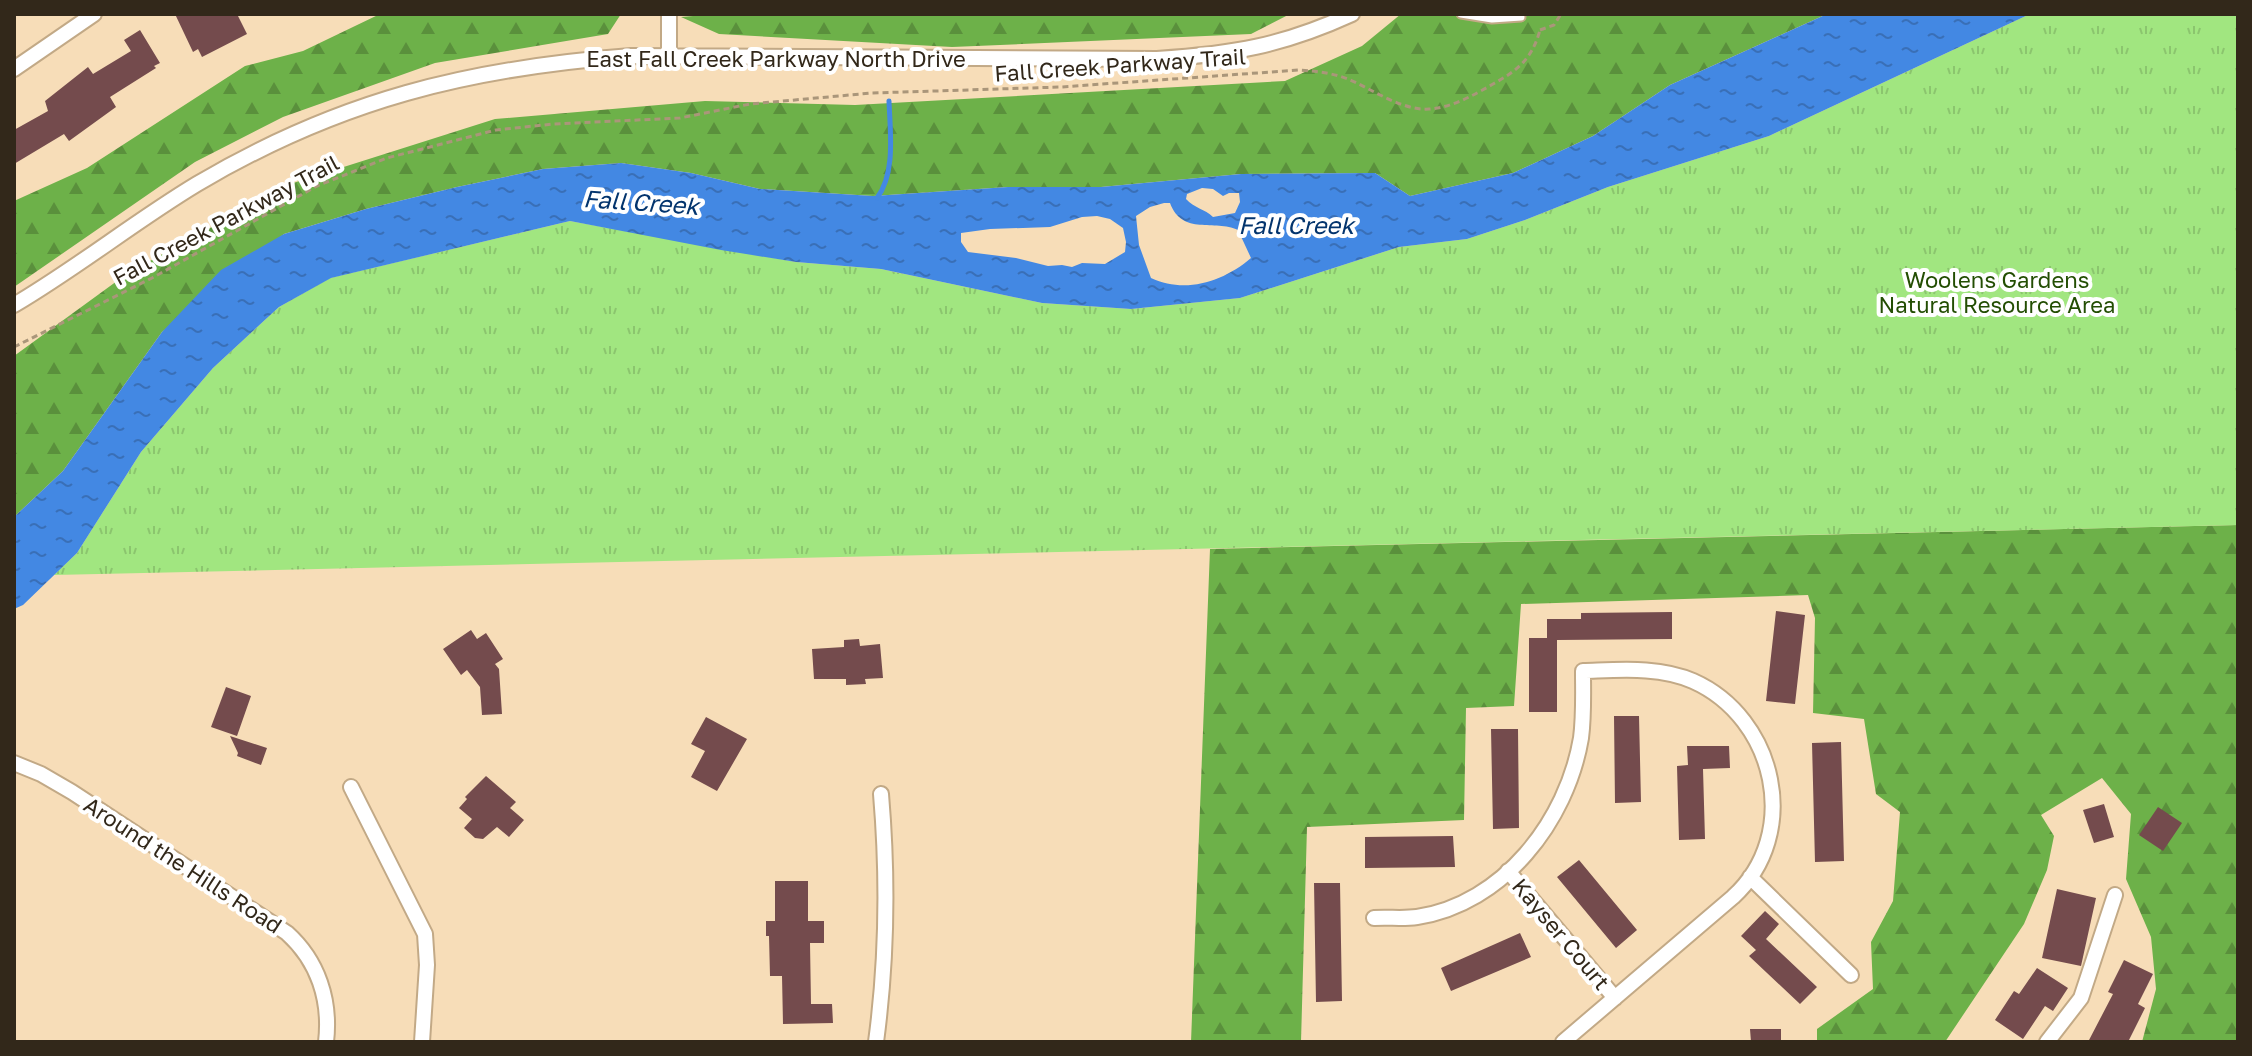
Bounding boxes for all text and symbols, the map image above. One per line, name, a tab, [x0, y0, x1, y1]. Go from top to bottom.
street label: Fall Creek Parkway Trail	[993, 42, 1247, 87]
street label: East Fall Creek Parkway North Drive	[586, 45, 966, 72]
street label: Fall Creek Parkway Trail	[108, 149, 343, 291]
water label: Fall Creek	[582, 183, 702, 220]
water label: Fall Creek	[1238, 210, 1356, 239]
park label: Woolens Gardens Natural Resource Area	[1879, 266, 2115, 318]
street label: Around the Hills Road	[79, 790, 287, 939]
street label: Kayser Court	[1507, 873, 1616, 995]

